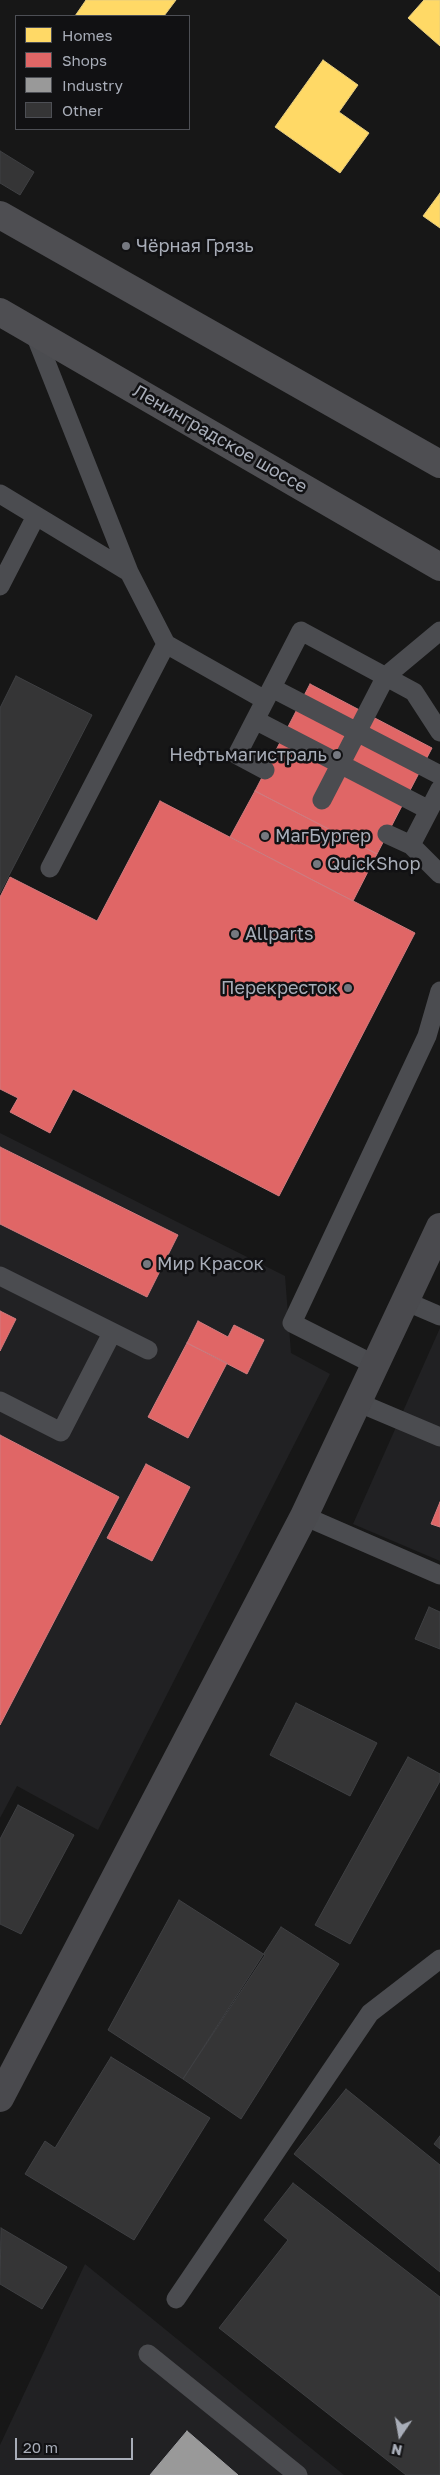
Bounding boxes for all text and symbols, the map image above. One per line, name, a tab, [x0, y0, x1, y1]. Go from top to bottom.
legend	[15, 15, 190, 130]
text: Homes	[62, 26, 112, 44]
text: Shops	[62, 51, 107, 69]
text: Industry	[62, 76, 123, 94]
text: Other	[62, 101, 103, 119]
place label: Чёрная Грязь	[136, 235, 254, 257]
marker: Чёрная Грязь	[120, 240, 132, 252]
street label: Ленинградское шоссе	[129, 380, 311, 498]
place label: Нефтьмагистраль	[169, 744, 327, 766]
marker: Нефтьмагистраль	[331, 749, 343, 761]
place label: МагБургер	[275, 825, 371, 847]
marker: МагБургер	[259, 830, 271, 842]
place label: QuickShop	[327, 853, 420, 875]
marker: QuickShop	[311, 858, 323, 870]
place label: Allparts	[245, 923, 314, 945]
marker: Allparts	[229, 928, 241, 940]
place label: Перекресток	[221, 977, 338, 999]
marker: Перекресток	[342, 982, 354, 994]
place label: Мир Красок	[157, 1253, 264, 1275]
marker: Мир Красок	[141, 1258, 153, 1270]
north arrow	[375, 2410, 425, 2460]
scale bar	[18, 2428, 135, 2460]
text: 20 m	[23, 2438, 58, 2456]
text: N	[390, 2441, 404, 2460]

